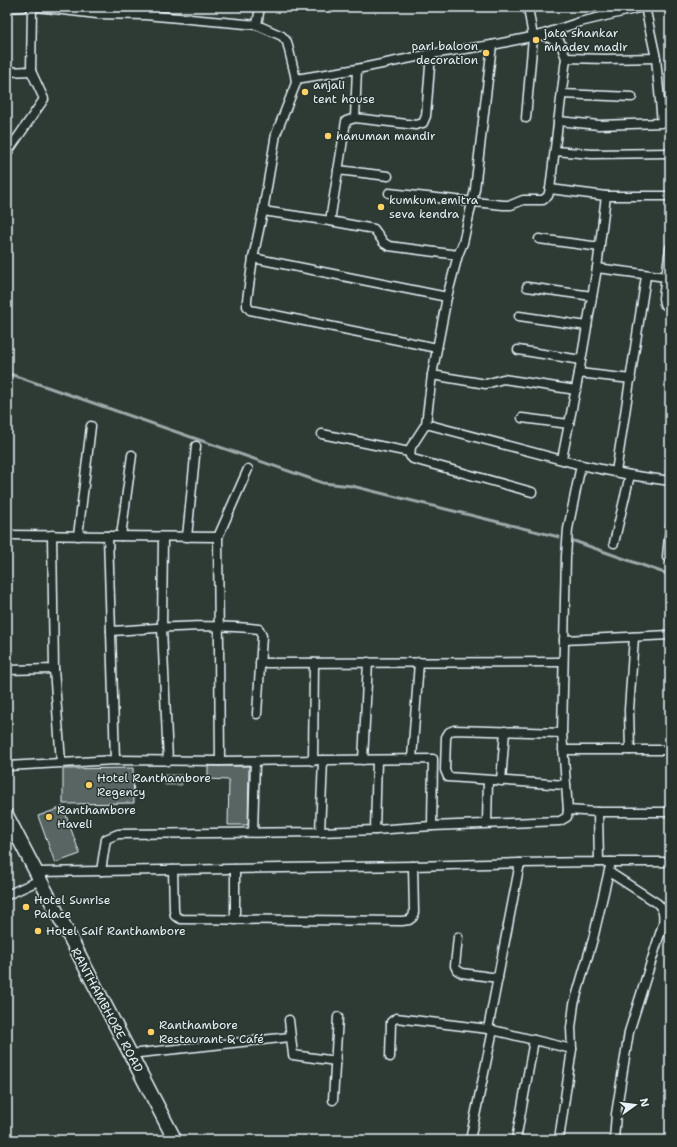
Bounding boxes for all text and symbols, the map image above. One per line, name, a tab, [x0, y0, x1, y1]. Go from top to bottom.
place label: jata shankar mhadev madir	[543, 25, 628, 55]
marker: jata shankar mhadev madir	[531, 35, 541, 45]
place label: pari baloon decoration	[411, 38, 478, 68]
marker: pari baloon decoration	[481, 48, 491, 58]
place label: anjali tent house	[313, 77, 375, 107]
marker: anjali tent house	[300, 87, 310, 97]
place label: hanuman mandir	[336, 128, 436, 144]
marker: hanuman mandir	[323, 131, 333, 141]
place label: kumkum emitra seva kendra	[389, 192, 479, 222]
marker: kumkum emitra seva kendra	[376, 202, 386, 212]
place label: Hotel Ranthambore Regency	[97, 770, 211, 800]
marker: Hotel Ranthambore Regency	[84, 780, 94, 790]
place label: Ranthambore Haveli	[57, 802, 136, 832]
marker: Ranthambore Haveli	[44, 812, 54, 822]
place label: Hotel Sunrise Palace	[34, 892, 111, 922]
marker: Hotel Sunrise Palace	[21, 902, 31, 912]
place label: Hotel Saif Ranthambore	[46, 923, 186, 939]
marker: Hotel Saif Ranthambore	[33, 926, 43, 936]
street label: RANTHAMBHORE ROAD	[67, 945, 147, 1075]
place label: Ranthambore Restaurant & Café	[159, 1017, 264, 1047]
marker: Ranthambore Restaurant & Café	[146, 1027, 156, 1037]
north arrow	[615, 1085, 655, 1125]
text: N	[636, 1097, 653, 1109]

